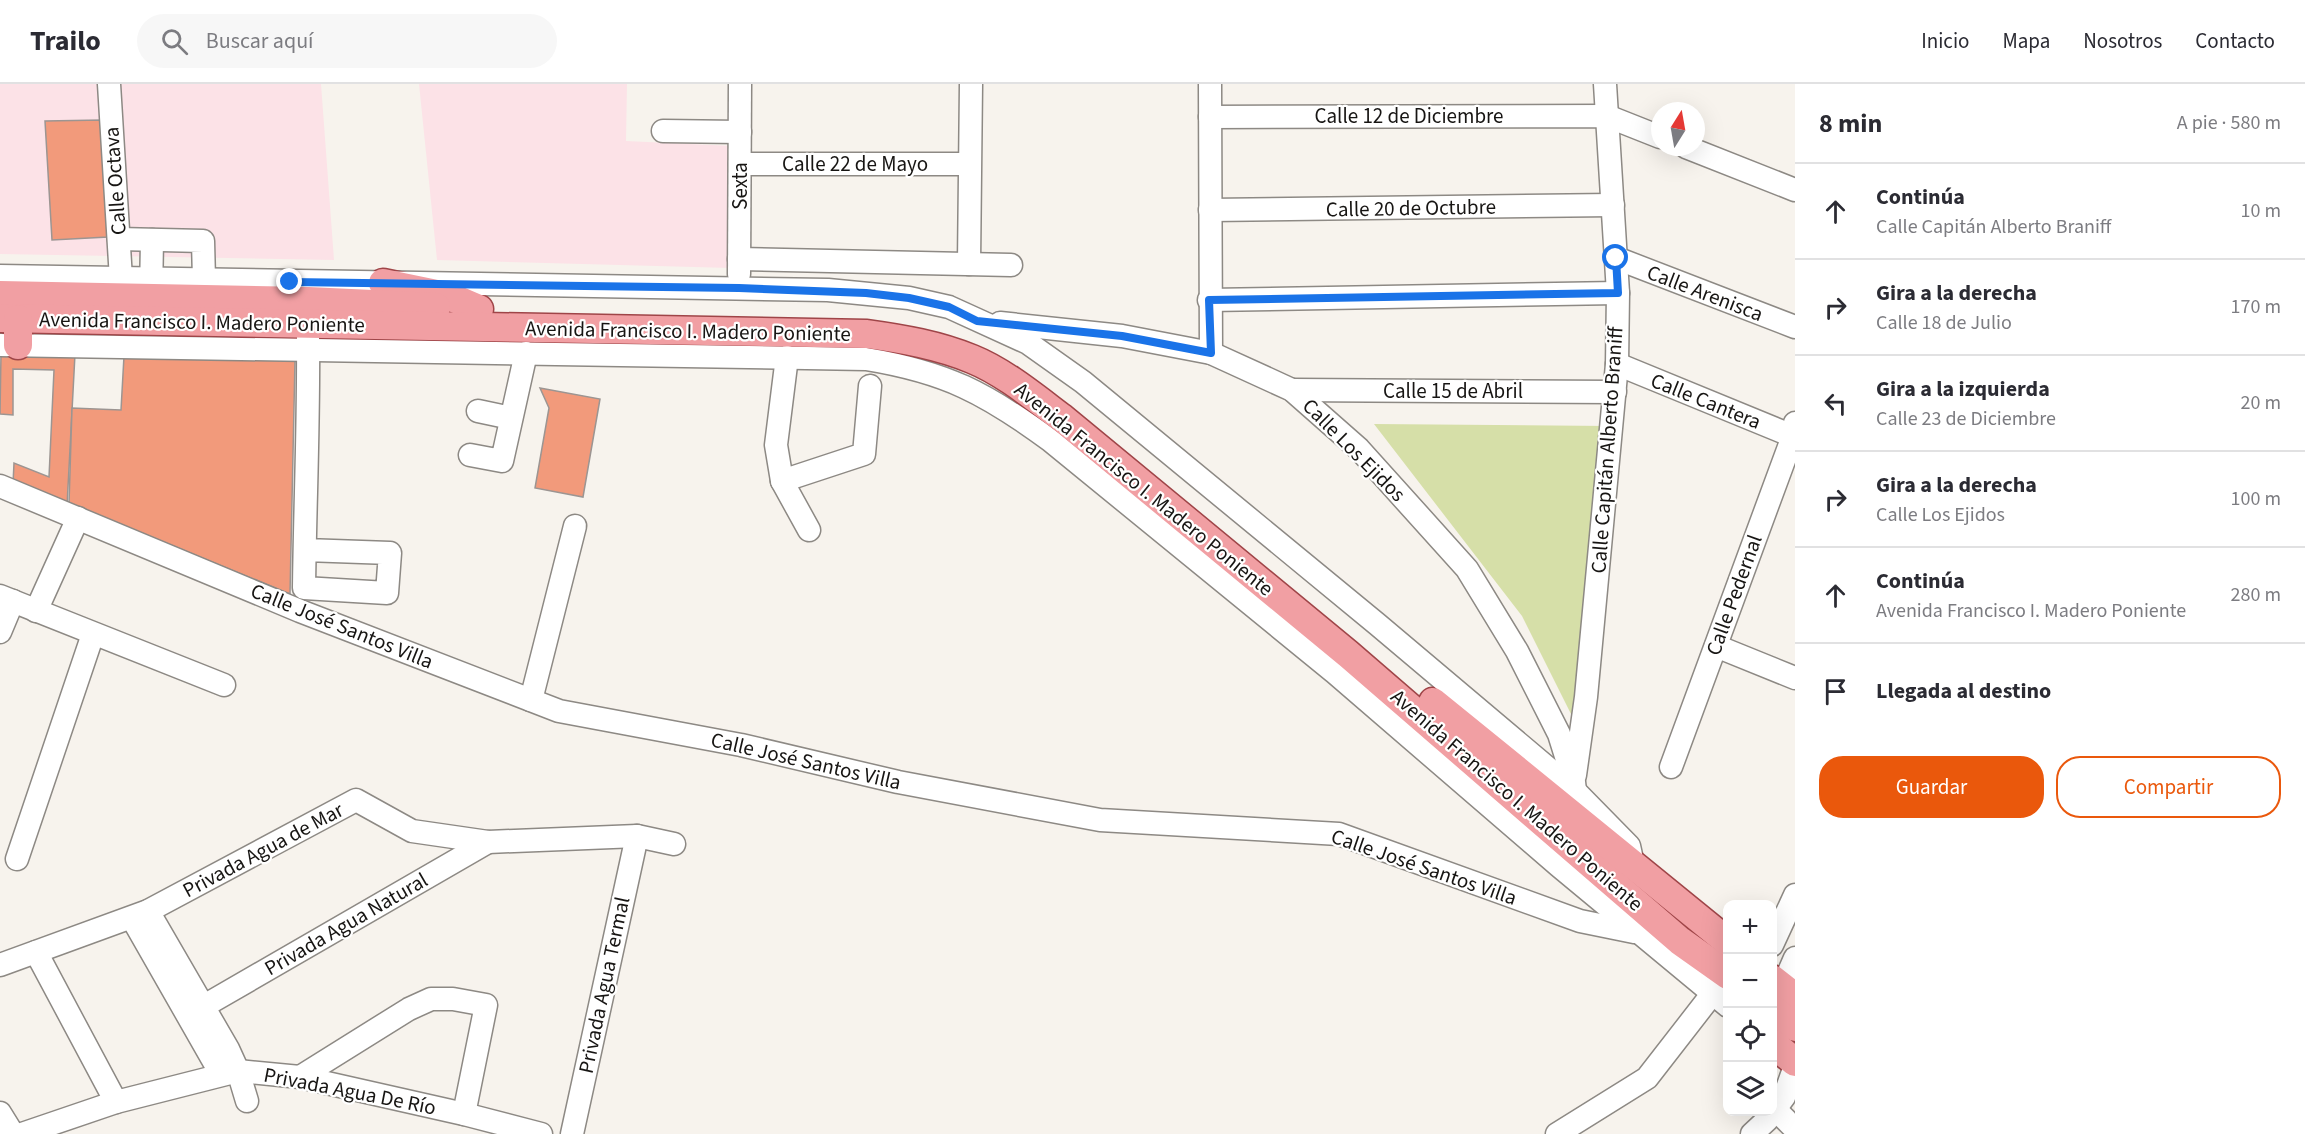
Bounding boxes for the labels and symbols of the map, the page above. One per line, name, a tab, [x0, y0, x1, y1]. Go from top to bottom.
street label: Calle 12 de Diciembre	[1315, 101, 1504, 131]
north arrow	[1651, 102, 1705, 156]
street label: Calle Octava	[96, 126, 134, 236]
street label: Calle 22 de Mayo	[782, 149, 928, 179]
street label: Sexta	[725, 162, 755, 210]
street label: Calle 20 de Octubre	[1326, 192, 1496, 224]
route start	[1602, 244, 1628, 270]
street label: Calle Arenisca	[1643, 257, 1767, 329]
route end	[276, 268, 302, 294]
street label: Avenida Francisco I. Madero Poniente	[39, 304, 365, 340]
street label: Avenida Francisco I. Madero Poniente	[525, 313, 851, 349]
street label: Calle Capitán Alberto Braniff	[1583, 325, 1631, 574]
street label: Calle Cantera	[1646, 365, 1766, 437]
street label: Avenida Francisco I. Madero Poniente	[1008, 375, 1280, 603]
street label: Calle 15 de Abril	[1383, 376, 1523, 406]
street label: Calle Los Ejidos	[1296, 392, 1413, 509]
street label: Calle Pedernal	[1698, 530, 1770, 660]
street label: Calle José Santos Villa	[246, 576, 438, 676]
street label: Avenida Francisco I. Madero Poniente	[1384, 682, 1650, 918]
street label: Calle José Santos Villa	[708, 725, 904, 797]
street label: Privada Agua de Mar	[177, 795, 349, 905]
street label: Calle José Santos Villa	[1327, 821, 1521, 913]
street label: Privada Agua Natural	[259, 865, 433, 983]
street label: Privada Agua Termal	[571, 894, 637, 1076]
street label: Privada Agua De Río	[261, 1060, 439, 1122]

